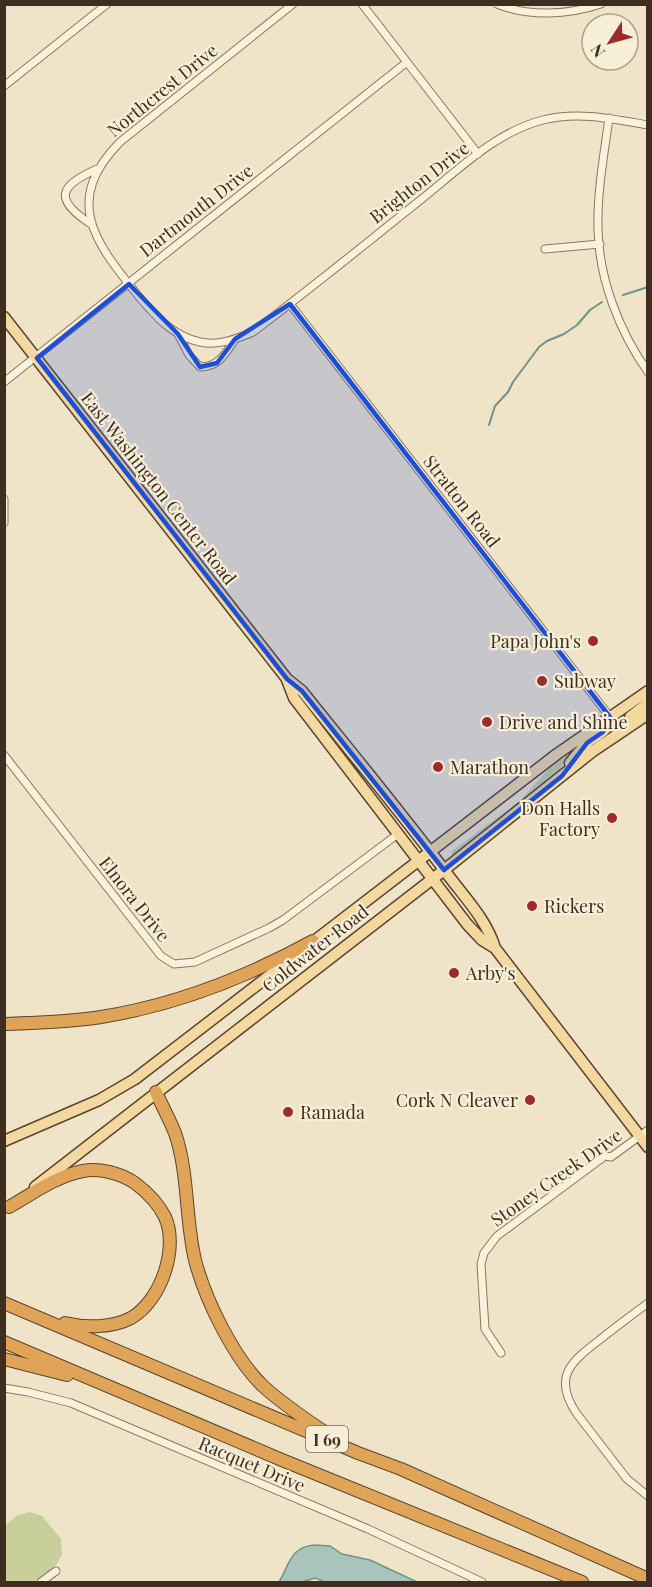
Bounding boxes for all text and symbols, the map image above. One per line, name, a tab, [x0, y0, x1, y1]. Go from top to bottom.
north arrow	[580, 12, 640, 72]
street label: Northcrest Drive	[102, 38, 222, 142]
text: N	[585, 40, 609, 62]
street label: Brighton Drive	[364, 136, 474, 228]
street label: Dartmouth Drive	[134, 158, 258, 262]
street label: East Washington Center Road	[76, 387, 242, 590]
street label: Stratton Road	[418, 450, 506, 553]
place label: Papa John's	[490, 629, 581, 653]
marker: Papa John's	[586, 634, 600, 648]
place label: Subway	[554, 669, 616, 693]
marker: Subway	[535, 674, 549, 688]
place label: Drive and Shine	[499, 710, 628, 734]
marker: Drive and Shine	[480, 715, 494, 729]
place label: Marathon	[450, 755, 529, 779]
marker: Marathon	[431, 760, 445, 774]
place label: Don Halls Factory	[521, 796, 600, 841]
marker: Don Halls Factory	[605, 811, 619, 825]
street label: Elnora Drive	[94, 851, 176, 947]
place label: Rickers	[544, 894, 604, 918]
street label: Coldwater Road	[257, 899, 374, 997]
marker: Rickers	[525, 899, 539, 913]
place label: Arby's	[465, 961, 515, 985]
marker: Arby's	[447, 966, 461, 980]
place label: Cork N Cleaver	[396, 1088, 518, 1112]
marker: Cork N Cleaver	[523, 1093, 537, 1107]
place label: Ramada	[300, 1100, 365, 1124]
marker: Ramada	[281, 1105, 295, 1119]
street label: Stoney Creek Drive	[486, 1123, 626, 1231]
road number: I 69	[306, 1426, 348, 1452]
street label: Racquet Drive	[195, 1431, 309, 1497]

